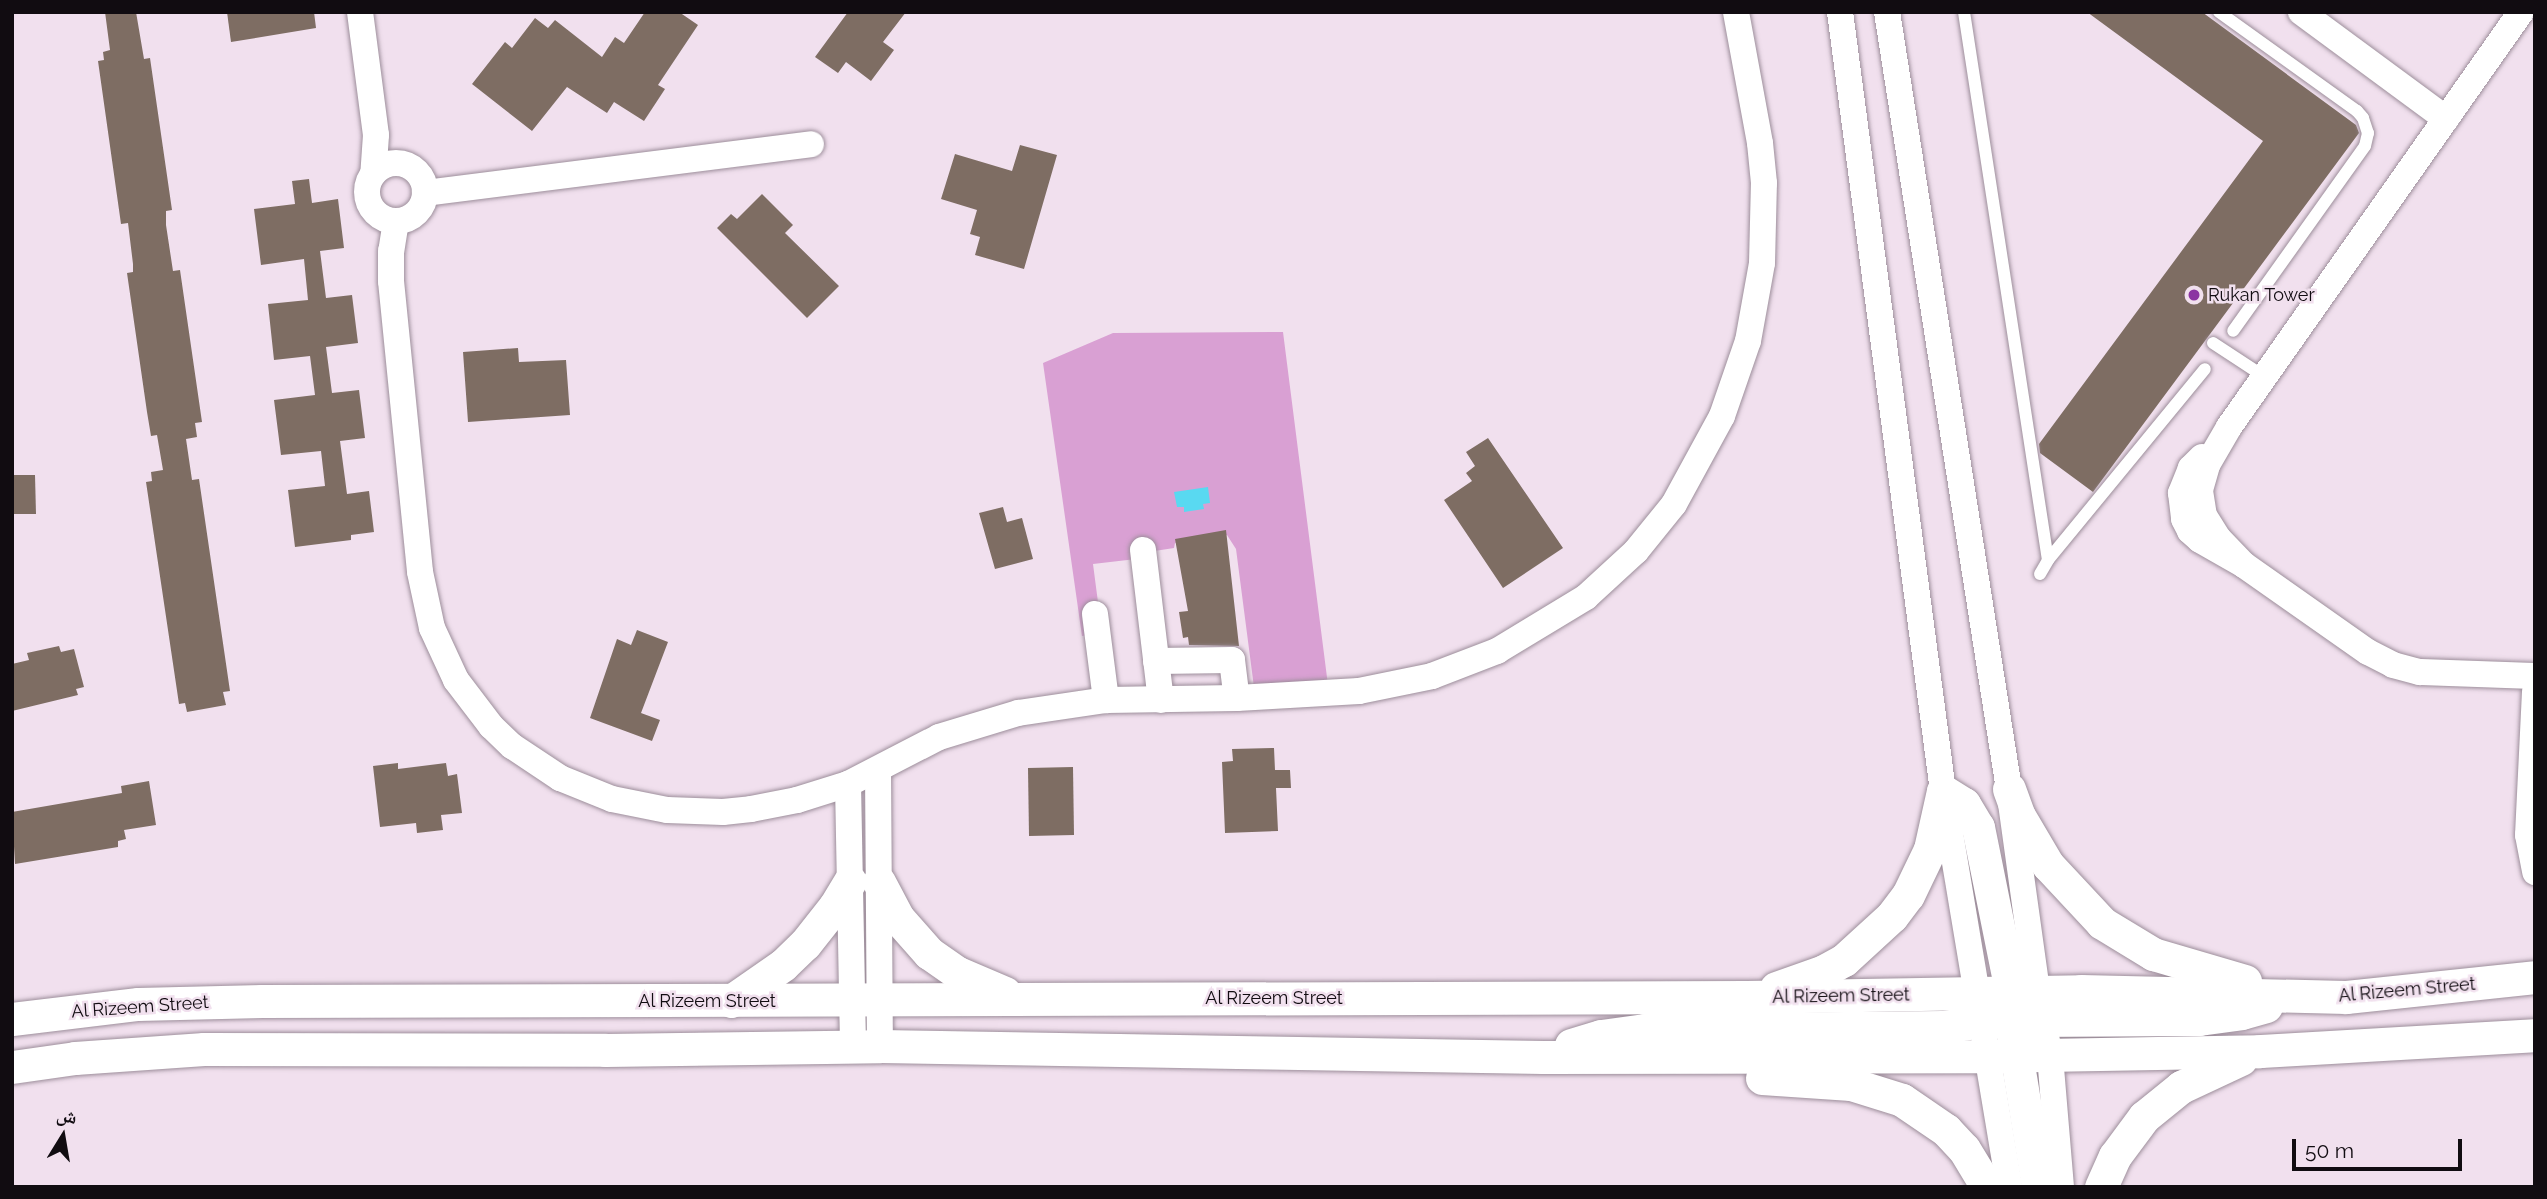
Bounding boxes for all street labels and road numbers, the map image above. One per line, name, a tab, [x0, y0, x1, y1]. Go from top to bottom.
street label: Al Rizeem Street	[2337, 973, 2477, 1007]
street label: Al Rizeem Street	[1772, 984, 1910, 1008]
street label: Al Rizeem Street	[1205, 987, 1343, 1009]
street label: Al Rizeem Street	[638, 990, 776, 1012]
street label: Al Rizeem Street	[70, 991, 210, 1023]

